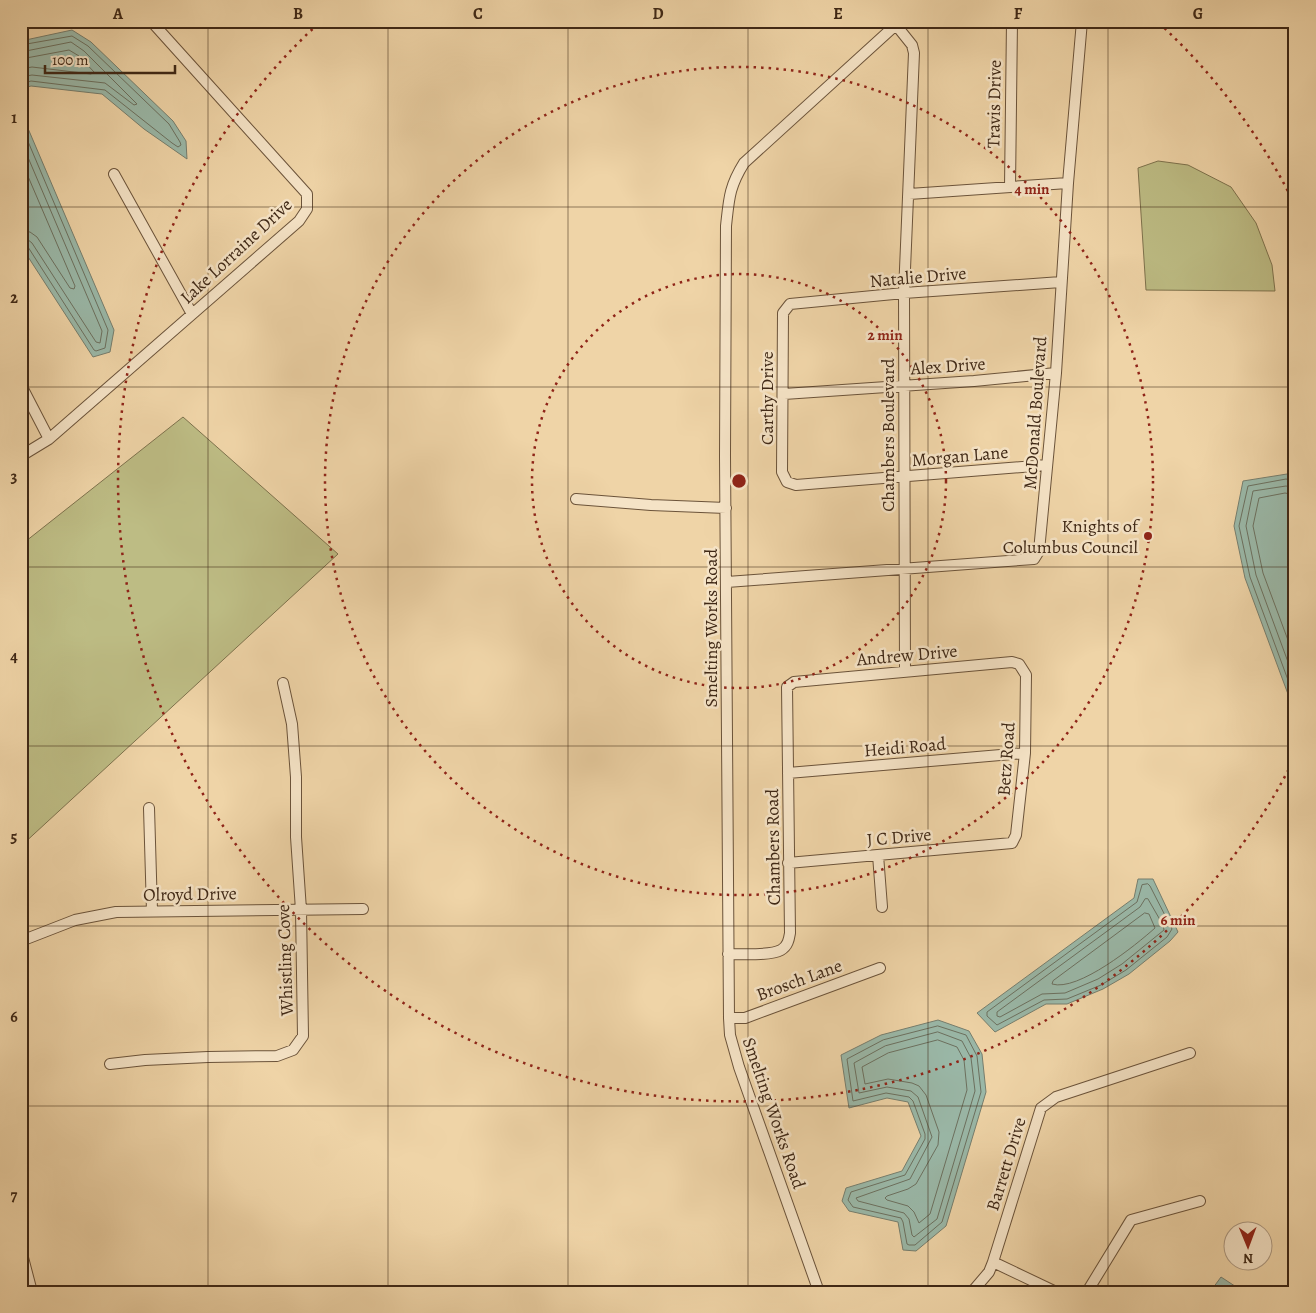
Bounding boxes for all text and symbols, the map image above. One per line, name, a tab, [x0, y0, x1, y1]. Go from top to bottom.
text: A	[112, 3, 124, 25]
text: B	[293, 3, 303, 25]
text: C	[473, 3, 483, 25]
text: D	[652, 3, 664, 25]
text: E	[833, 3, 843, 25]
text: F	[1014, 3, 1023, 25]
text: G	[1193, 3, 1203, 25]
scale bar	[45, 42, 175, 74]
text: 100 m	[52, 50, 89, 70]
street label: Travis Drive	[981, 60, 1007, 148]
text: 1	[11, 107, 17, 129]
text: 4 min	[1014, 179, 1050, 199]
street label: Lake Lorraine Drive	[175, 193, 297, 309]
street label: Natalie Drive	[869, 261, 967, 293]
text: 2	[10, 287, 18, 309]
text: 2 min	[867, 325, 903, 345]
street label: McDonald Boulevard	[1018, 335, 1052, 490]
street label: Carthy Drive	[755, 351, 779, 445]
street label: Alex Drive	[909, 351, 986, 381]
street label: Chambers Boulevard	[876, 358, 900, 512]
street label: Morgan Lane	[911, 440, 1009, 472]
text: 3	[11, 466, 18, 488]
centre of rings	[730, 472, 748, 490]
place label: Knights of Columbus Council	[1003, 514, 1141, 559]
marker: Knights of Columbus Council	[1142, 530, 1154, 542]
street label: Smelting Works Road	[699, 548, 723, 707]
street label: Andrew Drive	[855, 639, 958, 671]
text: 4	[10, 646, 18, 668]
street label: Betz Road	[991, 721, 1021, 797]
street label: Heidi Road	[863, 731, 947, 763]
street label: Chambers Road	[760, 788, 786, 906]
street label: J C Drive	[866, 822, 932, 852]
text: 5	[11, 826, 18, 848]
street label: Olroyd Drive	[143, 881, 237, 907]
street label: Whistling Cove	[271, 904, 299, 1017]
text: 6 min	[1161, 910, 1196, 930]
street label: Brosch Lane	[753, 953, 845, 1007]
text: 6	[10, 1006, 18, 1028]
street label: Smelting Works Road	[737, 1034, 811, 1192]
street label: Barrett Drive	[980, 1114, 1032, 1214]
text: 7	[11, 1185, 18, 1207]
north arrow	[1224, 1220, 1274, 1270]
text: N	[1243, 1249, 1253, 1268]

